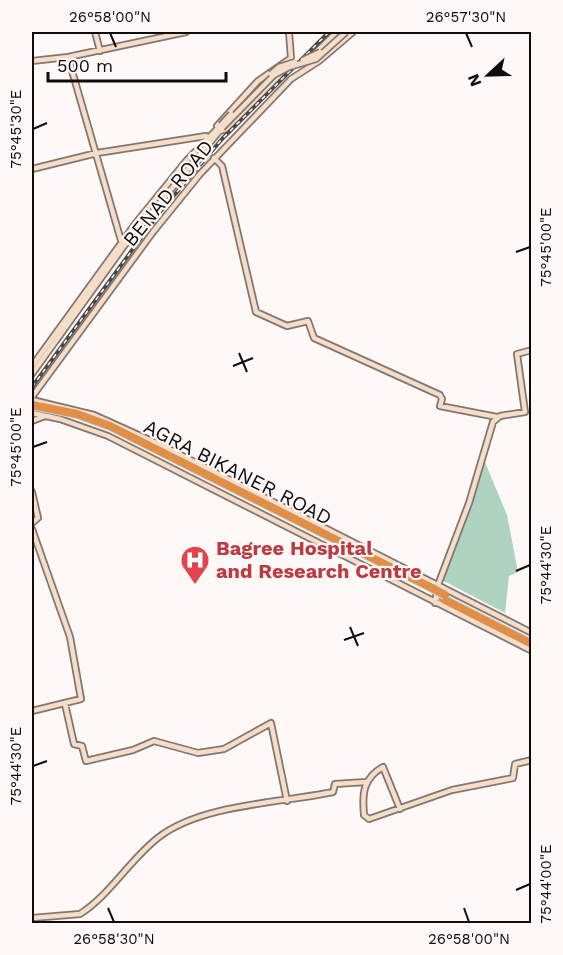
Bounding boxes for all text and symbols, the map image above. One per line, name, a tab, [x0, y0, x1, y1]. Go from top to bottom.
text: 26°58'00"N	[69, 8, 151, 26]
text: 26°57'30"N	[426, 8, 506, 26]
scale bar	[48, 45, 226, 83]
north arrow	[458, 45, 518, 105]
text: 500 m	[57, 55, 113, 76]
text: N	[464, 71, 486, 89]
text: 75°45'30"E	[7, 90, 25, 168]
street label: BENAD ROAD	[118, 135, 218, 251]
text: 75°45'00"E	[537, 207, 555, 287]
text: 75°45'00"E	[7, 407, 25, 487]
street label: AGRA BIKANER ROAD	[140, 414, 336, 530]
text: 75°44'30"E	[537, 526, 555, 604]
place label: Bagree Hospital and Research Centre	[216, 536, 422, 583]
hospital icon: Bagree Hospital and Research Centre	[179, 544, 211, 586]
text: 75°44'30"E	[7, 727, 25, 805]
text: 75°44'00"E	[537, 844, 555, 924]
text: 26°58'30"N	[73, 930, 155, 948]
text: 26°58'00"N	[428, 930, 510, 948]

